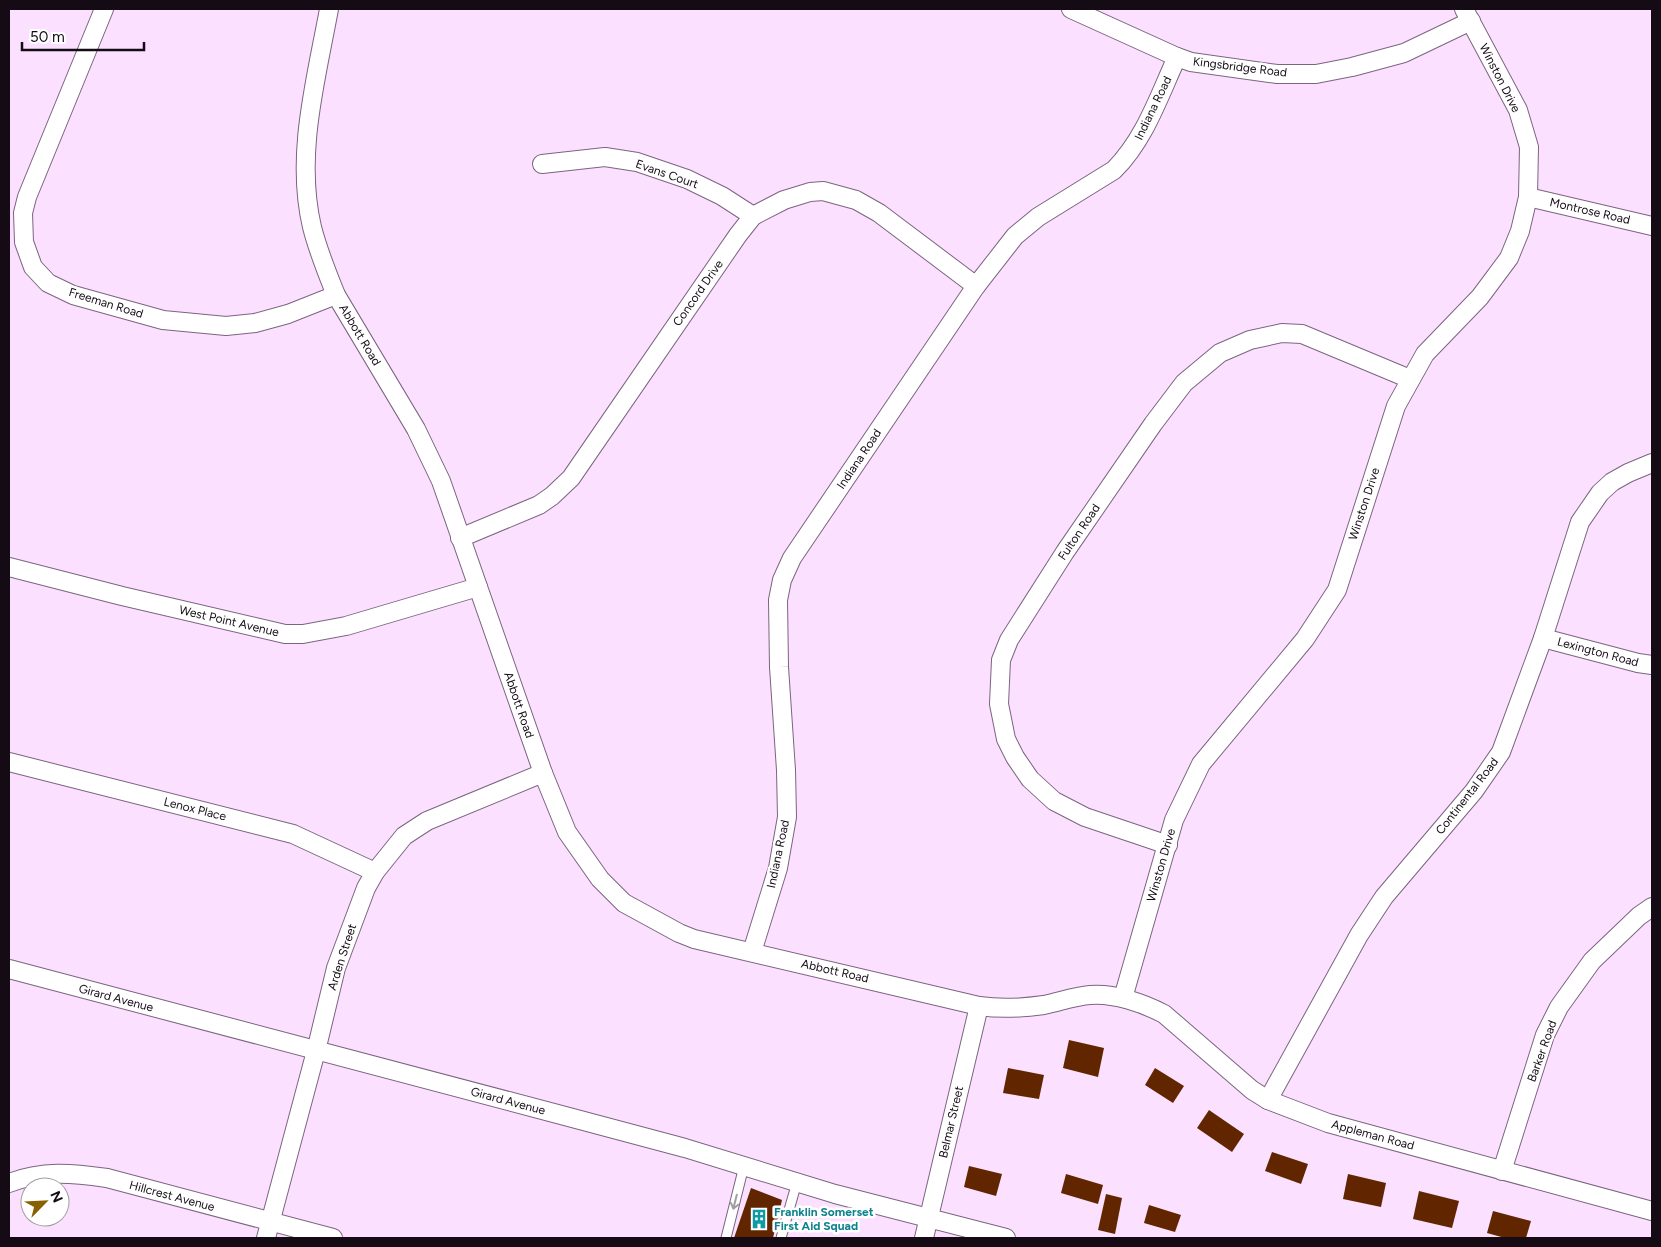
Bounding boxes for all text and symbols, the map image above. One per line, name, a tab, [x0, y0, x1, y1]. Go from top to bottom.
scale bar	[22, 20, 145, 52]
text: 50 m	[30, 28, 65, 46]
street label: Winston Drive	[1477, 41, 1524, 115]
street label: Kingsbridge Road	[1192, 54, 1288, 80]
street label: Indiana Road	[1132, 74, 1174, 142]
street label: Evans Court	[634, 157, 701, 191]
street label: Montrose Road	[1548, 195, 1632, 227]
street label: Concord Drive	[670, 257, 726, 329]
street label: Freeman Road	[67, 285, 145, 321]
street label: Abbott Road	[336, 302, 384, 368]
street label: Indiana Road	[834, 426, 884, 492]
street label: Winston Drive	[1346, 466, 1382, 542]
street label: Fulton Road	[1055, 501, 1103, 563]
street label: West Point Avenue	[178, 603, 281, 639]
street label: Lexington Road	[1556, 634, 1640, 670]
street label: Abbott Road	[501, 670, 537, 740]
street label: Continental Road	[1433, 755, 1501, 837]
street label: Lenox Place	[162, 794, 228, 824]
street label: Indiana Road	[764, 819, 792, 889]
street label: Winston Drive	[1144, 826, 1178, 903]
street label: Arden Street	[325, 922, 359, 992]
street label: Abbott Road	[800, 956, 870, 986]
street label: Girard Avenue	[77, 981, 155, 1015]
street label: Barker Road	[1524, 1018, 1560, 1084]
street label: Girard Avenue	[469, 1084, 547, 1118]
street label: Belmar Street	[936, 1084, 966, 1159]
street label: Appleman Road	[1330, 1117, 1416, 1153]
north arrow	[20, 1177, 70, 1227]
street label: Hillcrest Avenue	[128, 1178, 217, 1214]
text: N	[46, 1189, 66, 1205]
one-way arrow	[730, 1194, 739, 1210]
place label: Franklin Somerset First Aid Squad	[774, 1205, 874, 1233]
building icon: Franklin Somerset First Aid Squad	[748, 1208, 770, 1230]

